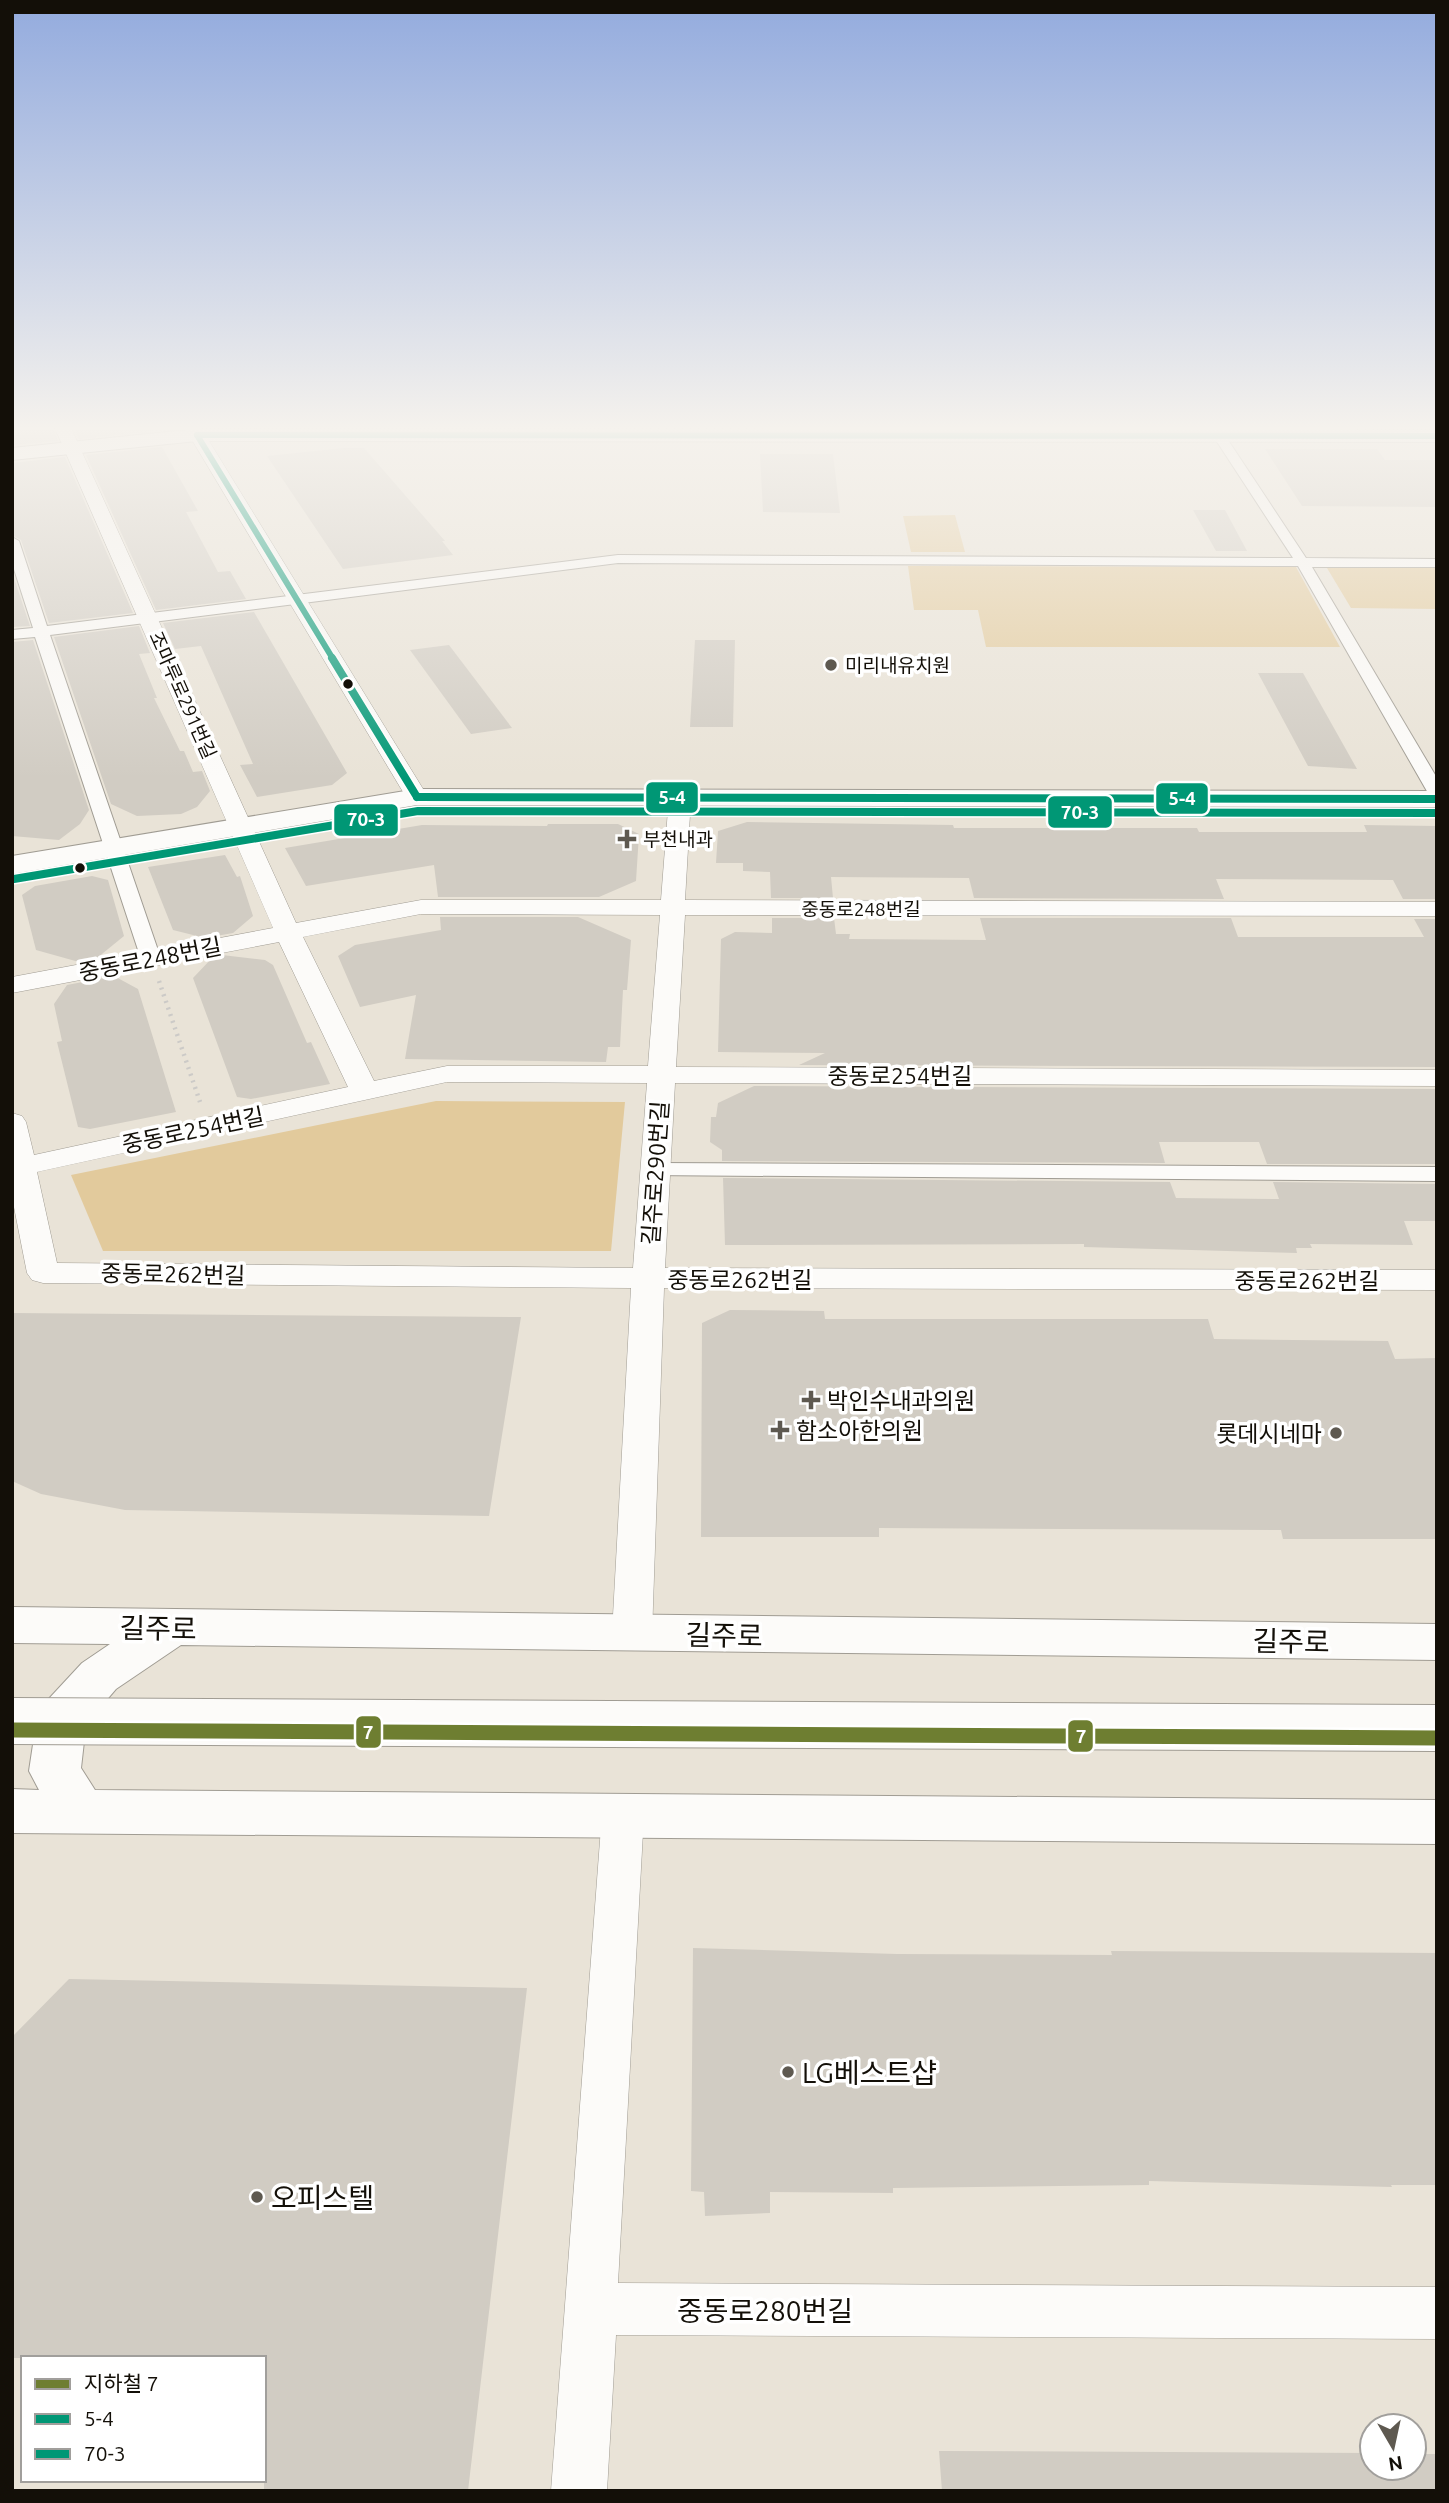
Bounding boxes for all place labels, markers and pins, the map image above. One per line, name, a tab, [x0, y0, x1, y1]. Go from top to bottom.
place label: 미리내유치원	[845, 654, 950, 676]
marker: 미리내유치원	[823, 657, 839, 673]
unlabelled marker	[341, 677, 355, 691]
place label: 부천내과	[643, 828, 713, 850]
marker: 부천내과	[617, 829, 637, 849]
unlabelled marker	[73, 861, 87, 875]
place label: 박인수내과의원	[827, 1388, 975, 1413]
marker: 박인수내과의원	[801, 1390, 821, 1410]
place label: 함소아한의원	[796, 1418, 923, 1443]
marker: 함소아한의원	[770, 1420, 790, 1440]
place label: 롯데시네마	[1216, 1421, 1322, 1446]
marker: 롯데시네마	[1328, 1425, 1344, 1441]
place label: LG베스트샵	[802, 2057, 937, 2088]
marker: LG베스트샵	[780, 2064, 796, 2080]
place label: 오피스텔	[271, 2182, 374, 2213]
marker: 오피스텔	[249, 2189, 265, 2205]

